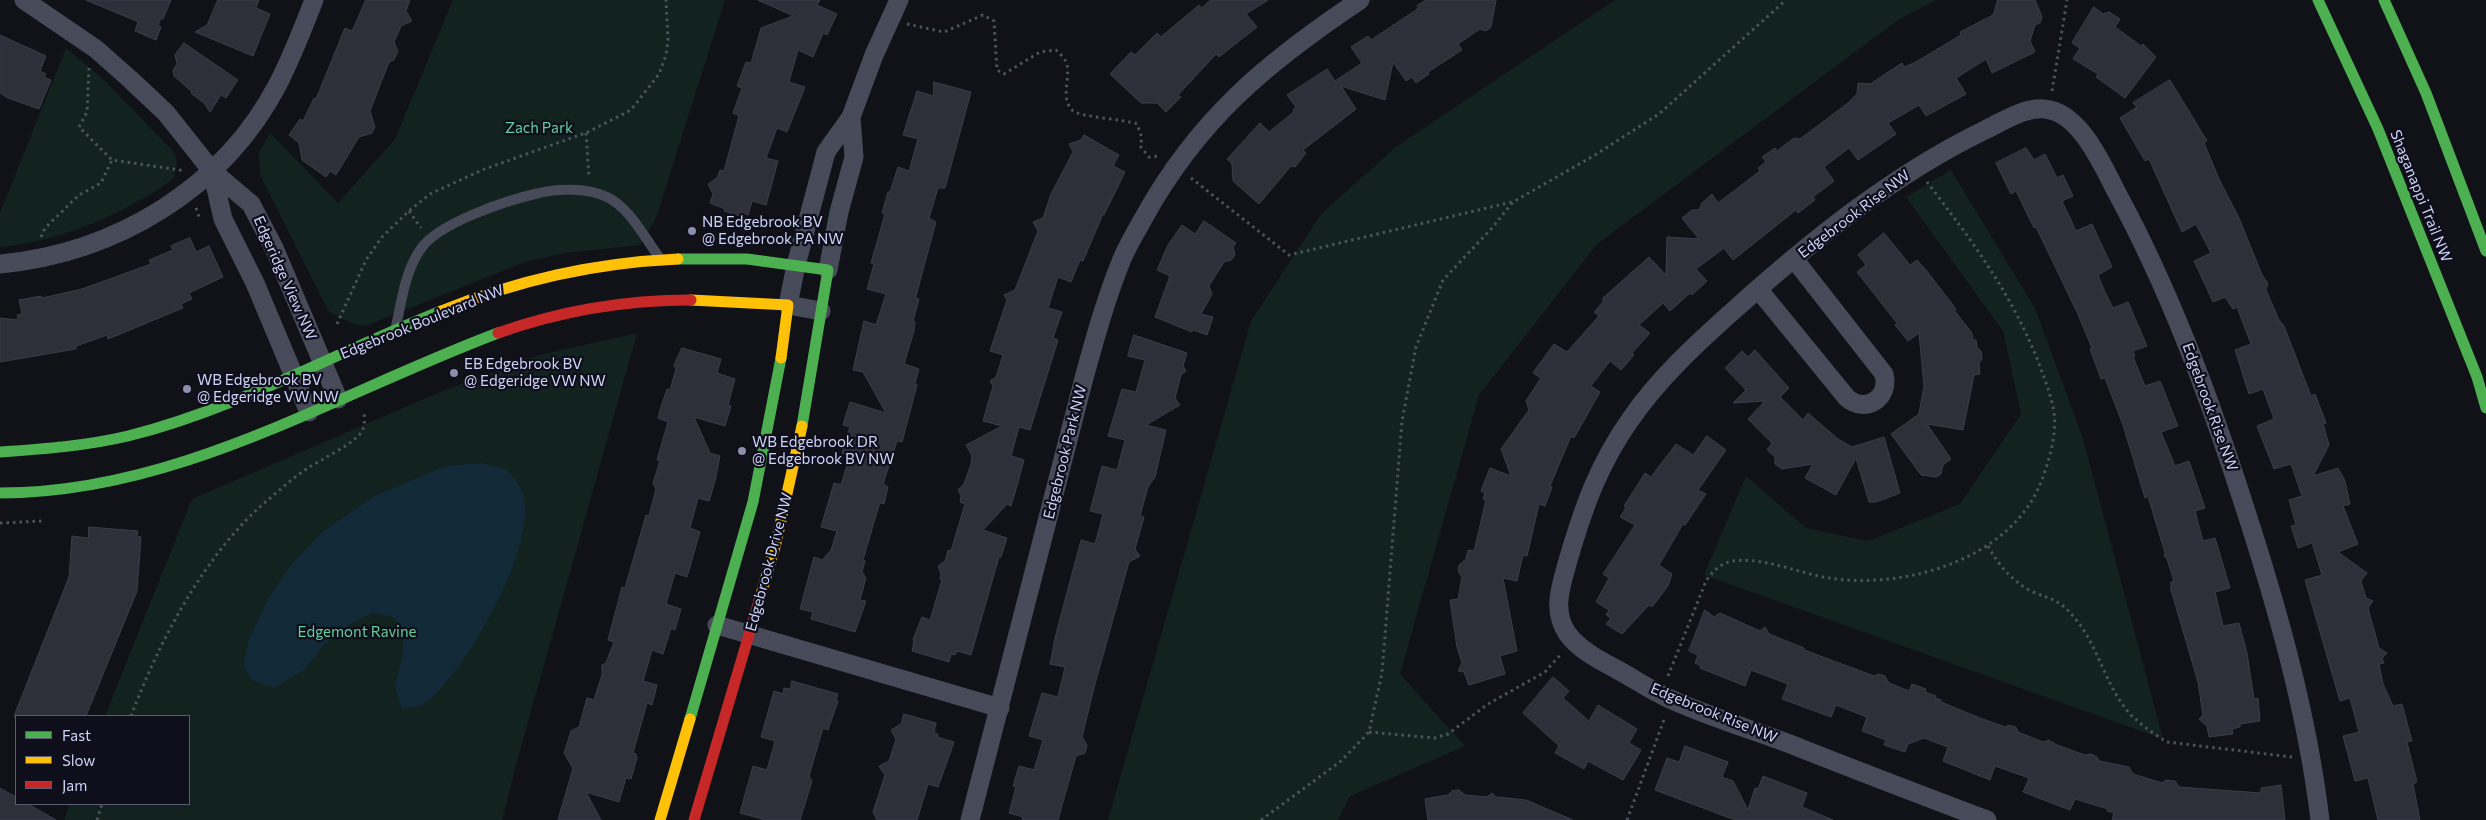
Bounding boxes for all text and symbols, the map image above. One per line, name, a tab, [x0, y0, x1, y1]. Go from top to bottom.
park label: Zach Park	[505, 119, 573, 137]
street label: Shaganappi Trail NW	[2386, 127, 2456, 265]
street label: Edgebrook Rise NW	[1795, 166, 1913, 262]
street label: Edgeridge View NW	[250, 213, 320, 343]
place label: NB Edgebrook BV @ Edgebrook PA NW	[702, 213, 844, 248]
marker: NB Edgebrook BV @ Edgebrook PA NW	[686, 225, 698, 237]
street label: Edgebrook Boulevard NW	[338, 281, 506, 363]
street label: Edgebrook Rise NW	[2178, 340, 2242, 474]
place label: EB Edgebrook BV @ Edgeridge VW NW	[464, 355, 606, 390]
marker: EB Edgebrook BV @ Edgeridge VW NW	[448, 367, 460, 379]
place label: WB Edgebrook BV @ Edgeridge VW NW	[197, 371, 339, 406]
marker: WB Edgebrook BV @ Edgeridge VW NW	[181, 383, 193, 395]
street label: Edgebrook Park NW	[1040, 383, 1090, 521]
place label: WB Edgebrook DR @ Edgebrook BV NW	[752, 433, 895, 468]
marker: WB Edgebrook DR @ Edgebrook BV NW	[736, 445, 748, 457]
street label: Edgebrook Drive NW	[742, 491, 796, 633]
park label: Edgemont Ravine	[298, 623, 416, 641]
street label: Edgebrook Rise NW	[1648, 679, 1780, 747]
legend	[15, 715, 190, 805]
text: Fast	[62, 726, 91, 744]
text: Slow	[62, 751, 95, 769]
text: Jam	[62, 776, 87, 794]

